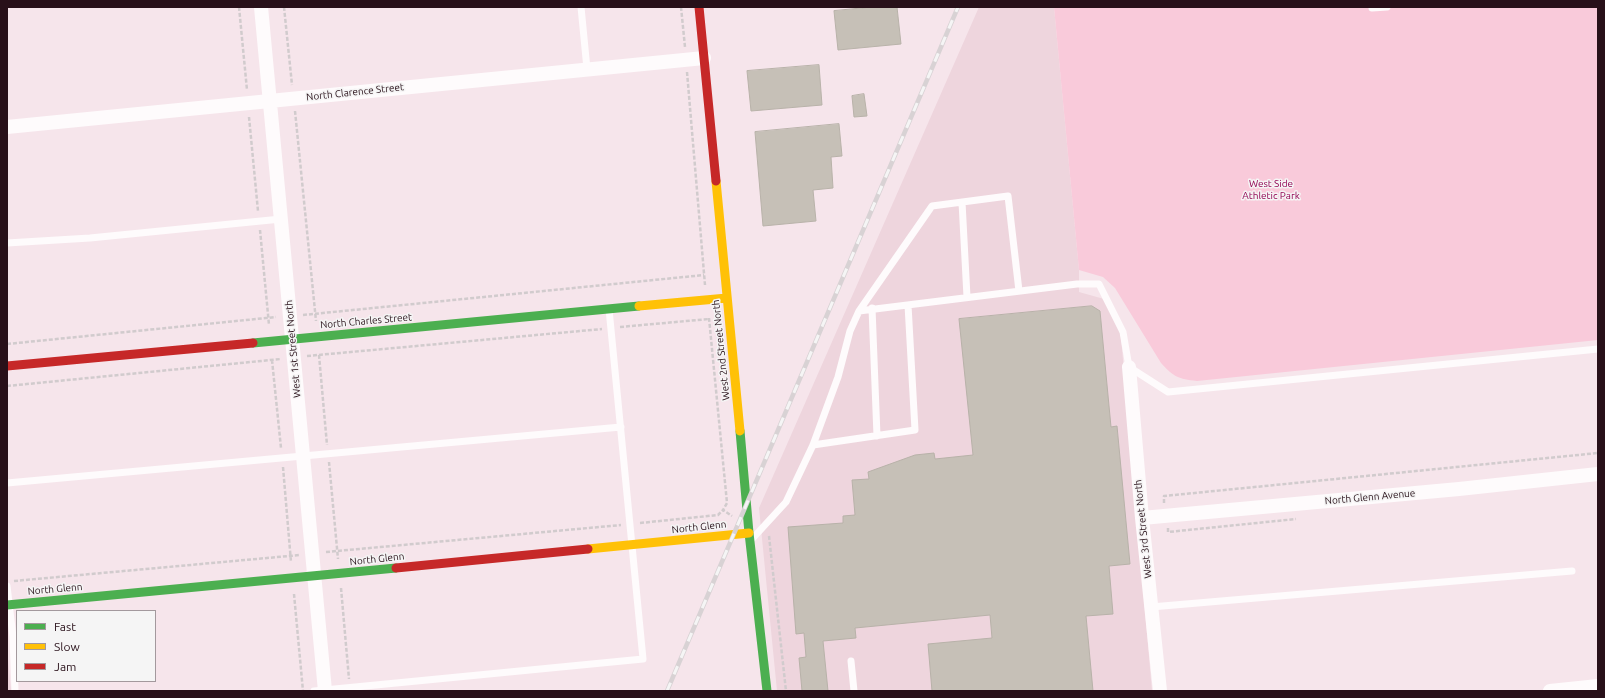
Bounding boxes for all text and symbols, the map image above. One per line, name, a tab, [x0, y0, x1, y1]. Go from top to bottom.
street label: North Clarence Street	[306, 81, 404, 103]
park label: West Side Athletic Park	[1242, 178, 1300, 202]
street label: West 2nd Street North	[710, 299, 732, 401]
street label: West 1st Street North	[283, 300, 303, 398]
street label: North Charles Street	[320, 311, 412, 331]
street label: West 3rd Street North	[1132, 479, 1154, 579]
street label: North Glenn Avenue	[1324, 487, 1416, 507]
street label: North Glenn	[671, 518, 727, 536]
street label: North Glenn	[349, 550, 405, 568]
street label: North Glenn	[27, 581, 83, 597]
legend	[16, 610, 156, 682]
text: Fast	[54, 620, 76, 633]
text: Slow	[54, 640, 80, 653]
text: Jam	[54, 660, 76, 673]

